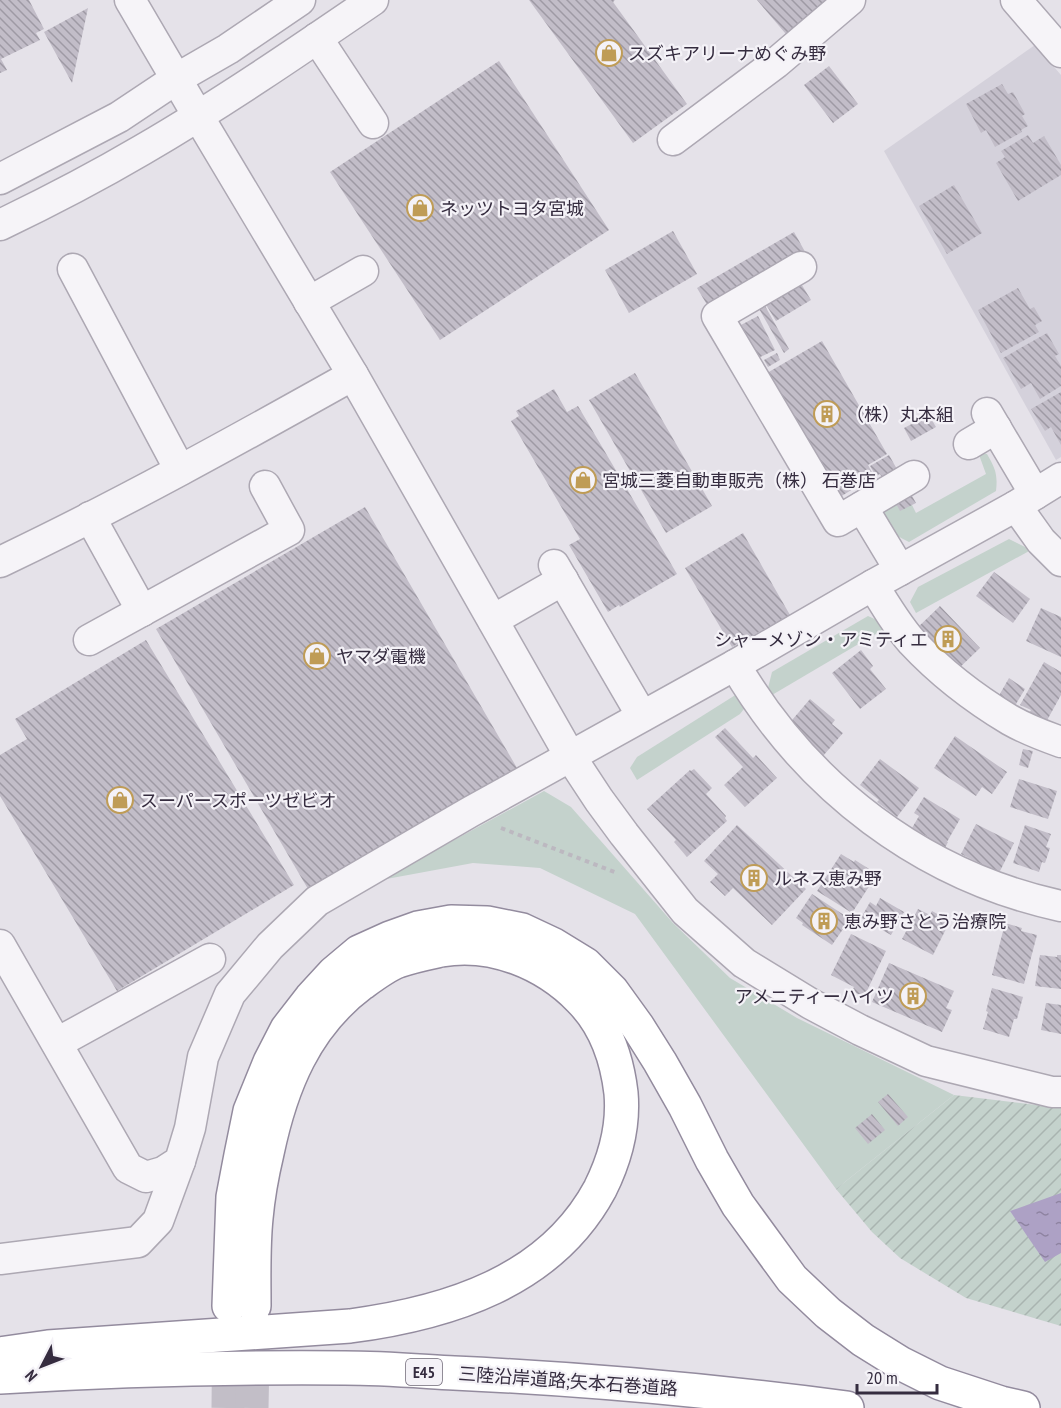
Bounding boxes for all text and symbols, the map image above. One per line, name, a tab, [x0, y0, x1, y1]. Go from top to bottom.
shop icon: スズキアリーナめぐみ野	[594, 38, 624, 68]
place label: スズキアリーナめぐみ野	[628, 42, 827, 65]
shop icon: ネッツトヨタ宮城	[405, 193, 435, 223]
place label: ネッツトヨタ宮城	[440, 197, 584, 220]
building icon: （株）丸本組	[812, 399, 842, 429]
place label: （株）丸本組	[846, 403, 954, 426]
shop icon: 宮城三菱自動車販売（株） 石巻店	[568, 465, 598, 495]
place label: 宮城三菱自動車販売（株） 石巻店	[602, 469, 876, 492]
building icon: シャーメゾン・アミティエ	[933, 624, 963, 654]
place label: シャーメゾン・アミティエ	[714, 628, 928, 651]
shop icon: ヤマダ電機	[302, 641, 332, 671]
place label: ヤマダ電機	[336, 645, 426, 668]
shop icon: スーパースポーツゼビオ	[105, 785, 135, 815]
place label: スーパースポーツゼビオ	[140, 789, 337, 812]
building icon: ルネス恵み野	[739, 863, 769, 893]
place label: ルネス恵み野	[774, 867, 882, 890]
building icon: 恵み野さとう治療院	[809, 906, 839, 936]
place label: 恵み野さとう治療院	[844, 910, 1006, 933]
building icon: アメニティーハイツ	[898, 981, 928, 1011]
place label: アメニティーハイツ	[735, 985, 894, 1008]
north arrow	[12, 1336, 72, 1396]
scale bar	[857, 1357, 936, 1395]
road number: E45	[406, 1359, 442, 1385]
street label: 三陸沿岸道路;矢本石巻道路	[458, 1362, 678, 1400]
text: N	[21, 1366, 41, 1386]
text: 20 m	[866, 1366, 898, 1389]

